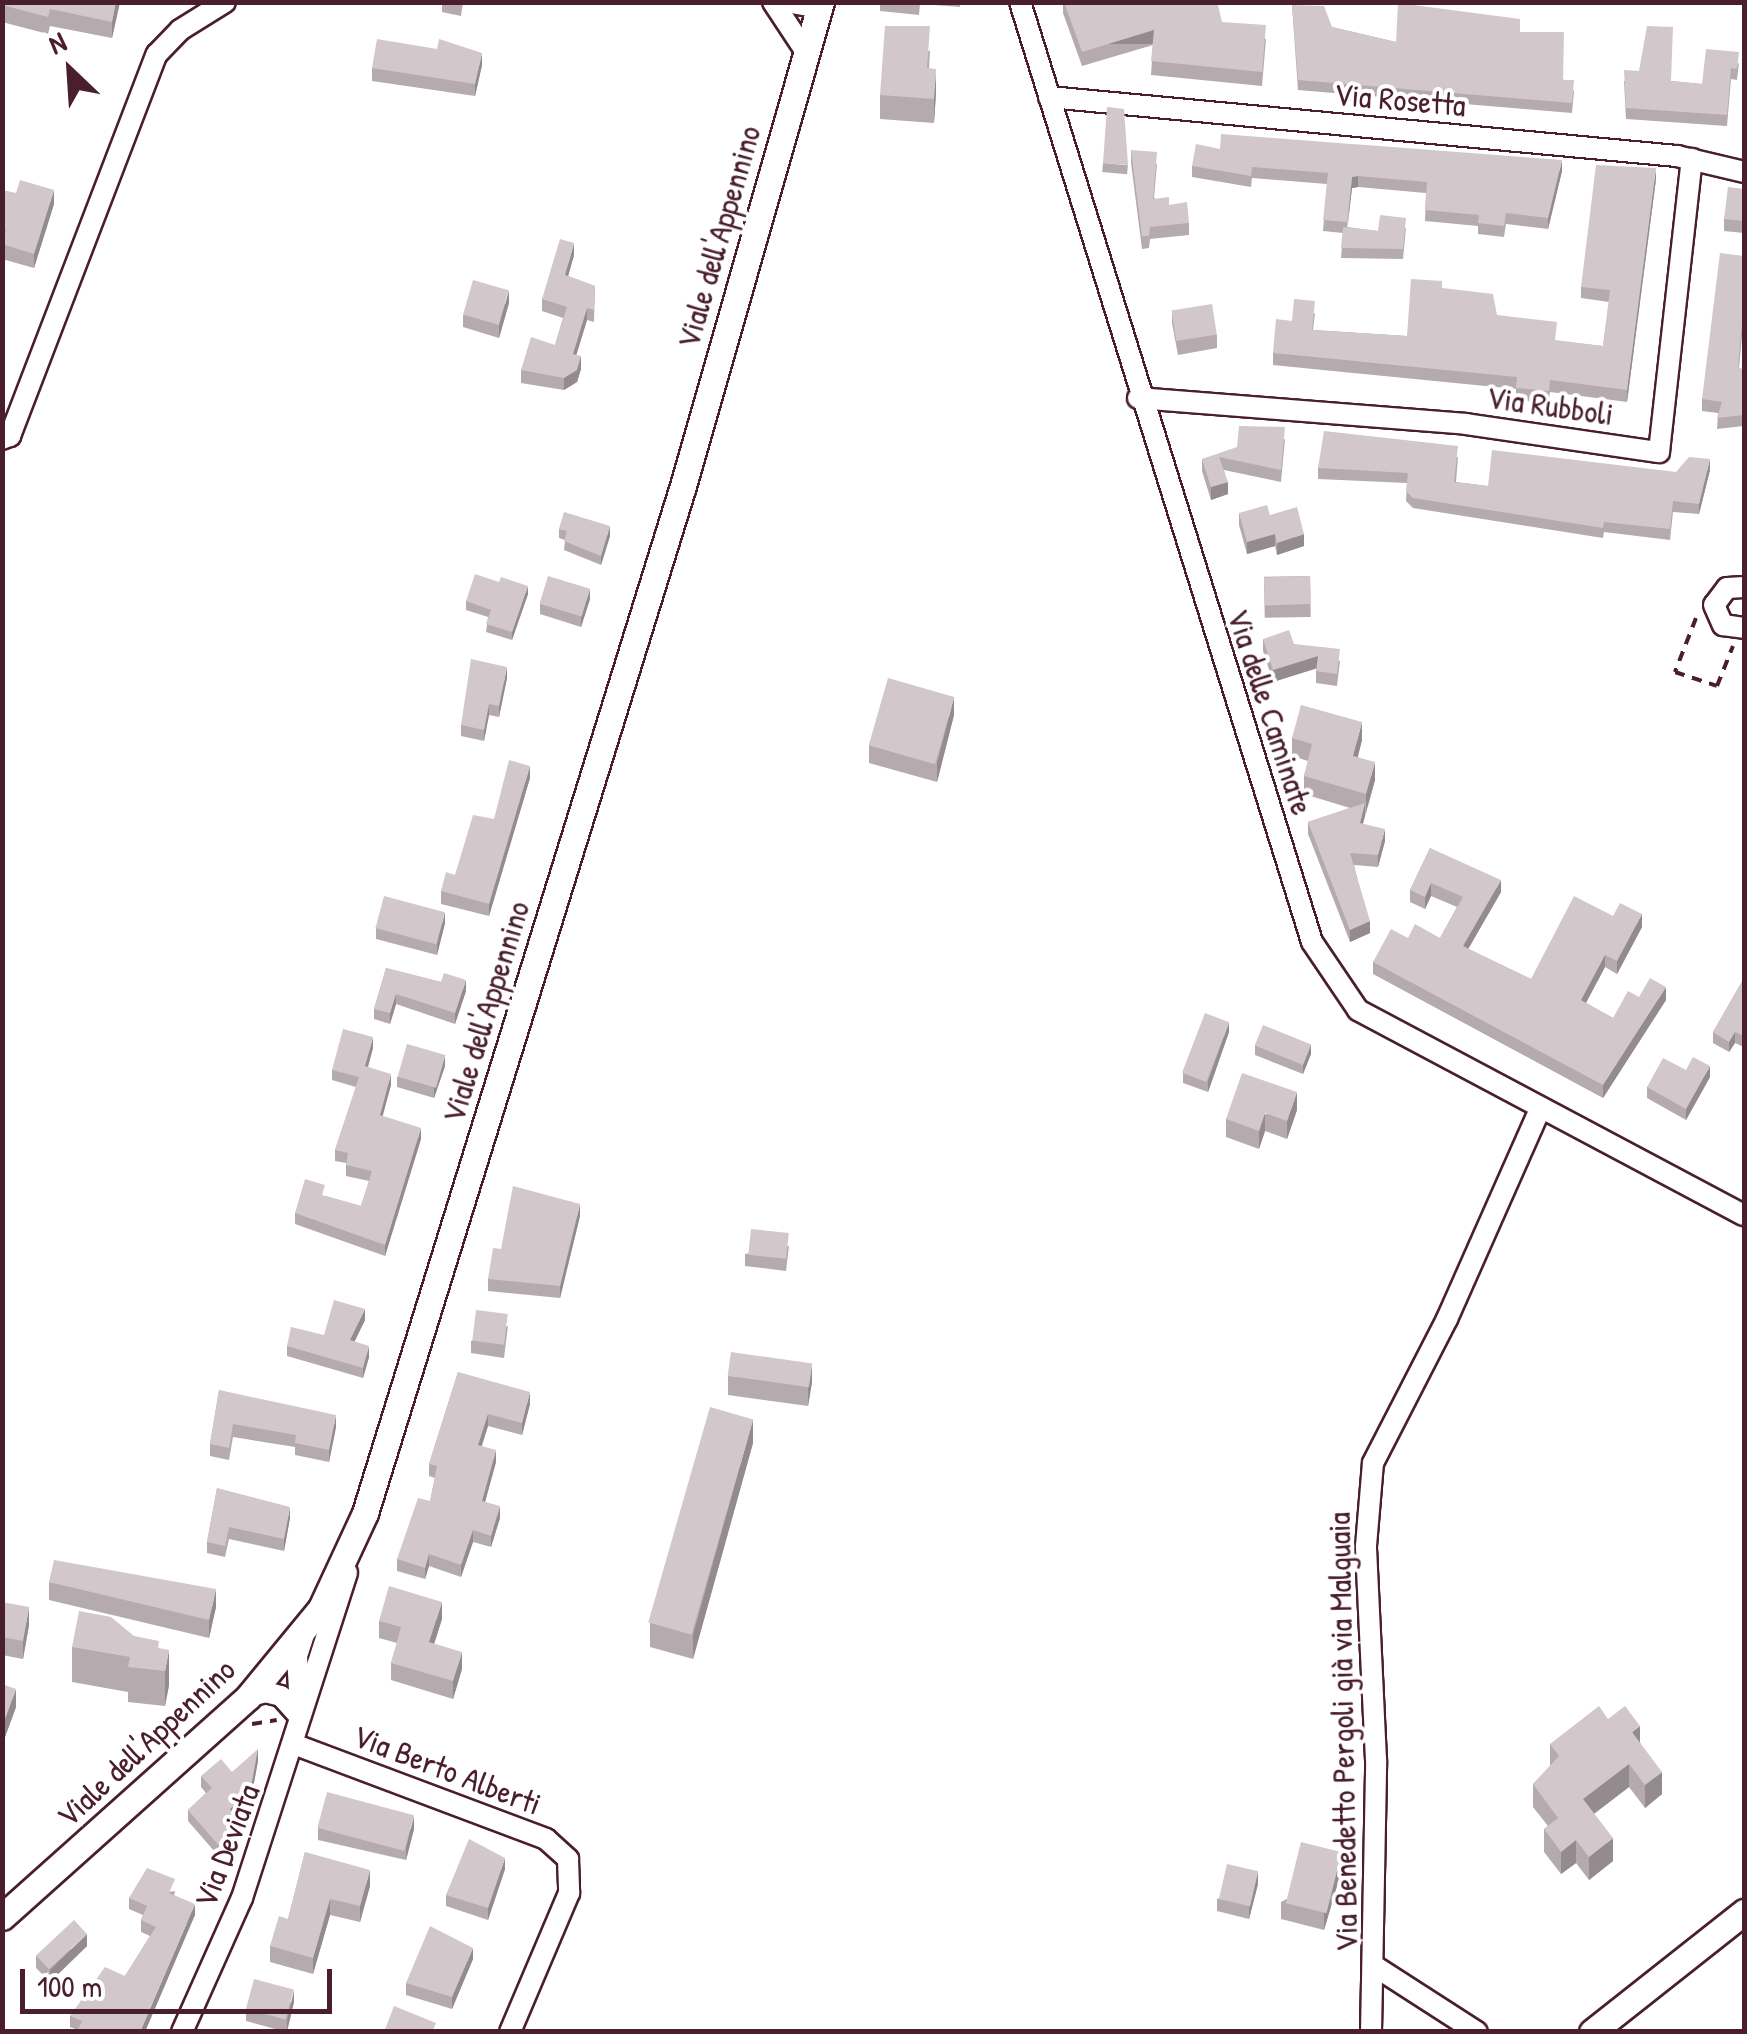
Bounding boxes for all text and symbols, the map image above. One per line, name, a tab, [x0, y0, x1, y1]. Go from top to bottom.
north arrow	[20, 20, 120, 120]
text: N	[43, 22, 72, 63]
street label: Via Rosetta	[1333, 75, 1467, 125]
street label: Viale dell'Appennino	[669, 121, 769, 353]
street label: Via Rubboli	[1484, 378, 1616, 434]
street label: Via delle Caminate	[1219, 604, 1321, 820]
street label: Viale dell'Appennino	[434, 897, 538, 1127]
street label: Via Benedetto Pergoli già via Malguaia	[1320, 1512, 1366, 1952]
street label: Viale dell'Appennino	[49, 1651, 243, 1835]
street label: Via Berto Alberti	[348, 1717, 546, 1823]
street label: Via Deviata	[186, 1779, 268, 1913]
scale bar	[25, 1949, 338, 2011]
text: 100 m	[37, 1966, 102, 2006]

